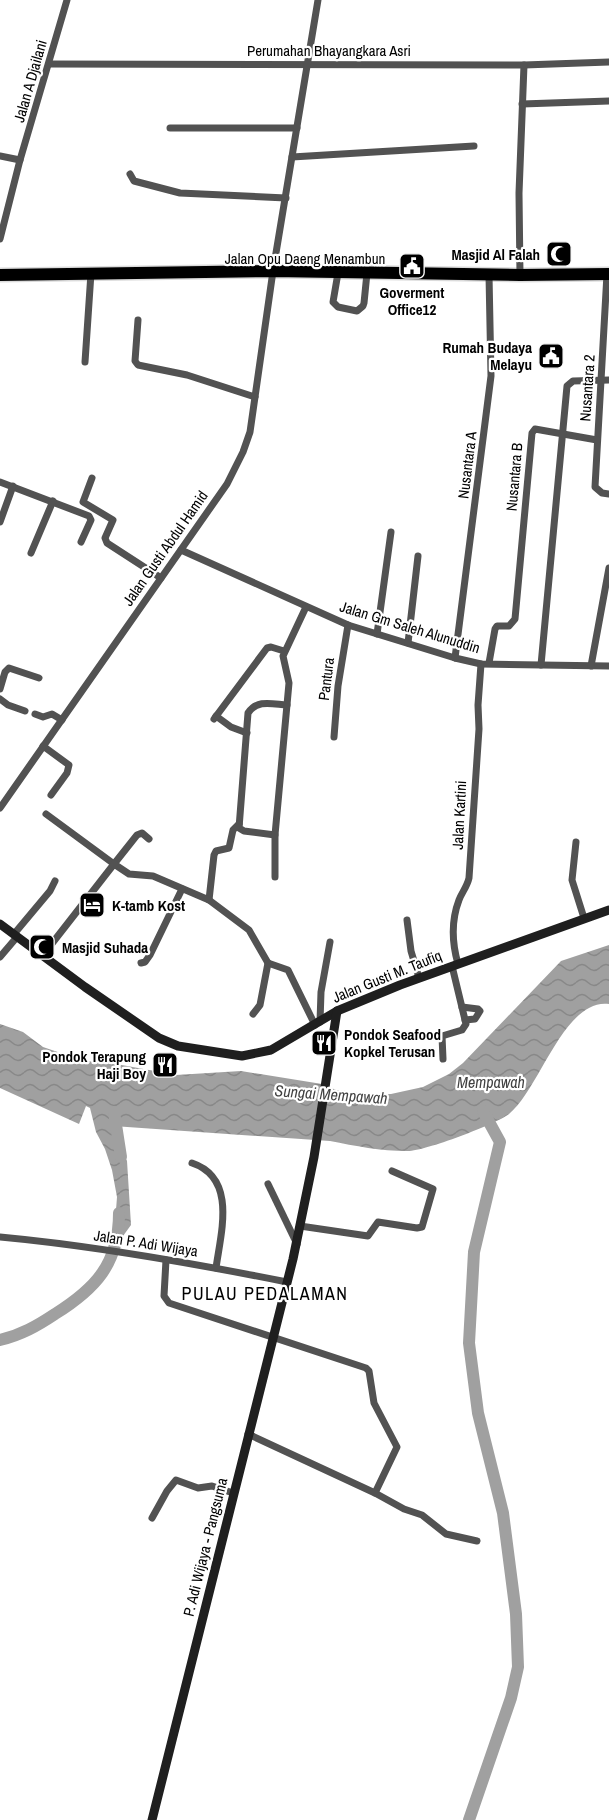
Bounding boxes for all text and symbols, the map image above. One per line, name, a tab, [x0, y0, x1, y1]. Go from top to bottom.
street label: Jalan A Djailani	[8, 37, 52, 125]
street label: Perumahan Bhayangkara Asri	[247, 40, 411, 61]
mosque icon: Masjid Al Falah	[544, 239, 574, 269]
place label: Masjid Al Falah	[451, 244, 540, 265]
street label: Jalan Opu Daeng Menambun	[225, 248, 385, 269]
public building icon: Goverment Office12	[397, 251, 427, 281]
place label: Goverment Office12	[380, 282, 444, 320]
place label: Rumah Budaya Melayu	[442, 337, 532, 375]
public building icon: Rumah Budaya Melayu	[536, 341, 566, 371]
street label: Nusantara 2	[574, 354, 600, 422]
street label: Nusantara A	[452, 429, 482, 500]
street label: Nusantara B	[501, 442, 527, 512]
street label: Jalan Gusti Abdul Hamid	[117, 486, 213, 610]
street label: Jalan Gm Saleh Alunuddin	[337, 596, 483, 658]
street label: Pantura	[313, 656, 339, 702]
street label: Jalan Kartini	[447, 780, 471, 850]
hotel icon: K-tamb Kost	[77, 890, 107, 920]
place label: K-tamb Kost	[112, 895, 185, 916]
mosque icon: Masjid Suhada	[27, 932, 57, 962]
place label: Masjid Suhada	[62, 937, 148, 958]
street label: Jalan Gusti M. Taufiq	[329, 944, 445, 1008]
place label: Pondok Seafood Kopkel Terusan	[344, 1024, 441, 1062]
restaurant icon: Pondok Seafood Kopkel Terusan	[309, 1028, 339, 1058]
place label: Pondok Terapung Haji Boy	[42, 1046, 146, 1084]
restaurant icon: Pondok Terapung Haji Boy	[150, 1050, 180, 1080]
water label: Mempawah	[457, 1071, 525, 1093]
water label: Sungai Mempawah	[274, 1079, 388, 1109]
street label: Jalan P. Adi Wijaya	[92, 1224, 200, 1262]
district label: PULAU PEDALAMAN	[182, 1281, 348, 1306]
street label: P. Adi Wijaya - Pangsuma	[178, 1475, 232, 1618]

